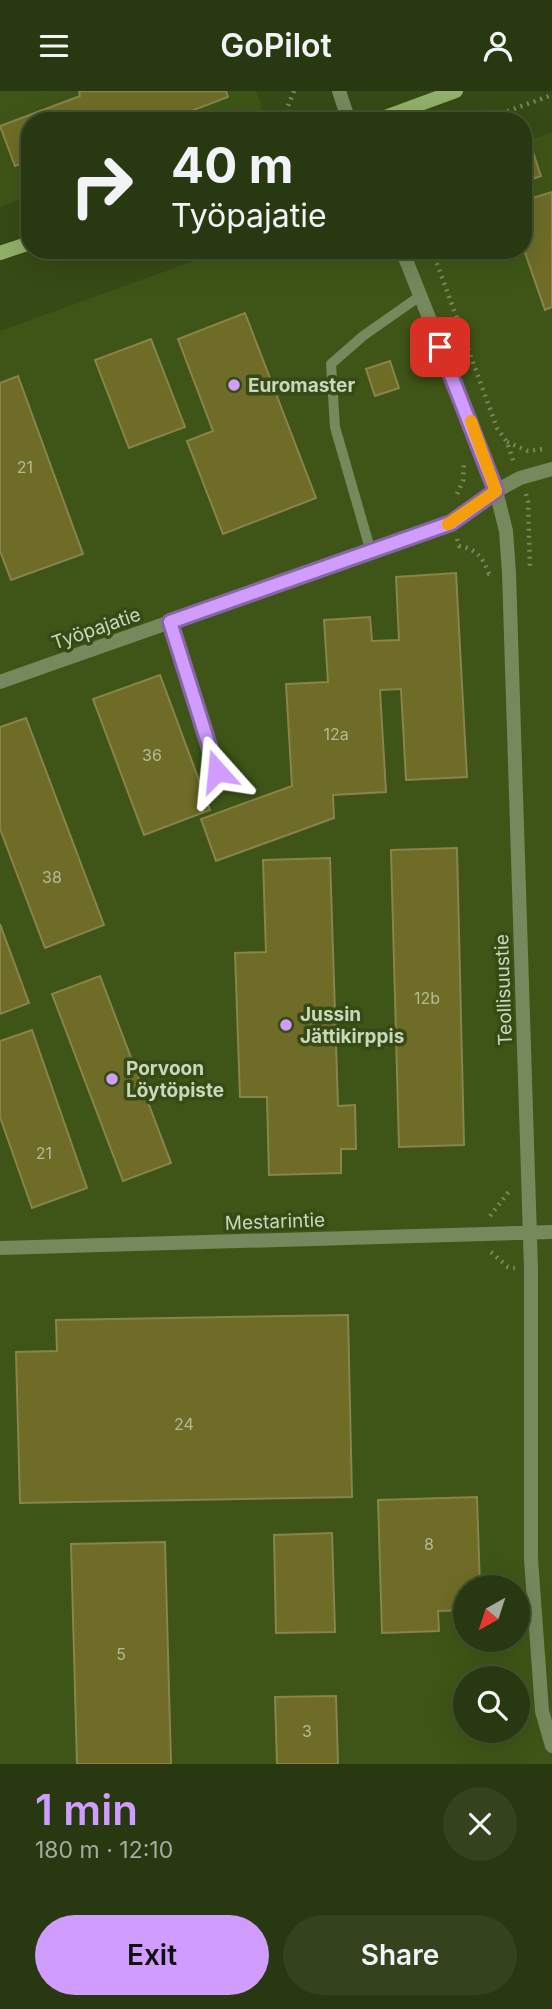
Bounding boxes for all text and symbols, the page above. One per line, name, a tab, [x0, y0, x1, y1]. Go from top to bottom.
text: GoPilot	[220, 26, 332, 65]
icon: menu	[35, 27, 73, 65]
icon: person	[479, 27, 517, 65]
text: 40 m	[171, 136, 294, 195]
icon: right	[56, 140, 147, 231]
text: Työpajatie	[171, 196, 327, 235]
pin	[410, 317, 470, 377]
icon: arrive	[421, 328, 459, 366]
place label: Euromaster	[248, 374, 355, 397]
marker: Euromaster	[226, 377, 242, 393]
house number: 21	[17, 457, 33, 477]
street label: Työpajatie	[49, 603, 144, 654]
house number: 12a	[323, 724, 349, 744]
position arrow	[180, 734, 254, 808]
house number: 36	[142, 745, 162, 765]
house number: 38	[42, 867, 62, 887]
street label: Teollisuustie	[490, 934, 517, 1046]
house number: 12b	[414, 988, 440, 1008]
place label: Jussin Jättikirppis	[300, 1003, 404, 1048]
marker: Jussin Jättikirppis	[278, 1017, 294, 1033]
place label: Porvoon Löytöpiste	[126, 1057, 224, 1102]
marker: Porvoon Löytöpiste	[104, 1071, 120, 1087]
house number: 21	[36, 1143, 52, 1163]
street label: Mestarintie	[224, 1208, 326, 1235]
house number: 24	[174, 1414, 194, 1434]
house number: 8	[424, 1534, 434, 1554]
north arrow	[453, 1575, 530, 1652]
map controls	[453, 1575, 530, 1743]
house number: 5	[116, 1644, 126, 1664]
button: search	[453, 1666, 530, 1743]
house number: 3	[302, 1721, 312, 1741]
text: 1 min	[35, 1784, 138, 1835]
button: close	[443, 1787, 517, 1861]
text: 180 m · 12:10	[35, 1836, 173, 1864]
button: Exit	[35, 1915, 269, 1995]
button: Share	[283, 1915, 517, 1995]

